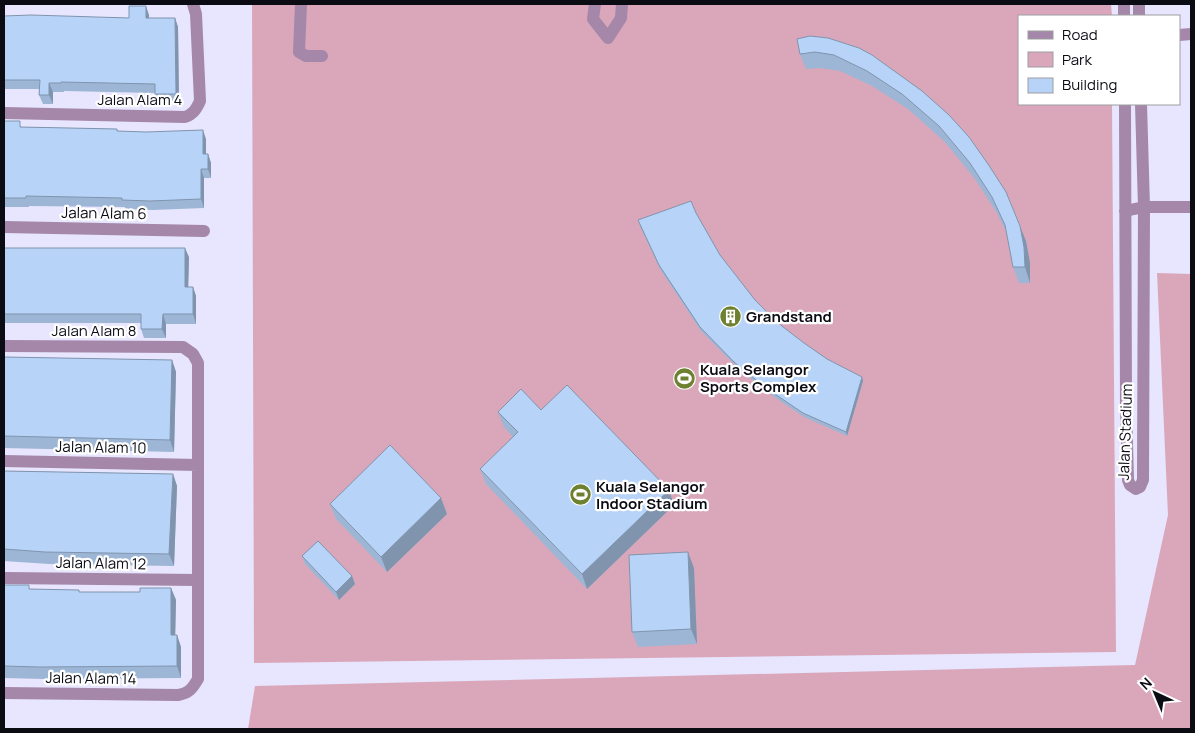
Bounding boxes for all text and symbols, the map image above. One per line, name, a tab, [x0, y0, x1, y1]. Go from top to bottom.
legend	[1018, 15, 1180, 105]
text: Road	[1062, 24, 1098, 45]
text: Park	[1062, 49, 1092, 70]
text: Building	[1062, 74, 1117, 95]
street label: Jalan Alam 4	[98, 89, 183, 110]
street label: Jalan Alam 6	[61, 202, 147, 224]
building icon: Grandstand	[718, 304, 742, 328]
place label: Grandstand	[746, 306, 832, 327]
street label: Jalan Alam 8	[52, 320, 136, 341]
place label: Kuala Selangor Sports Complex	[700, 359, 817, 397]
sports icon: Kuala Selangor Sports Complex	[672, 366, 696, 390]
street label: Jalan Stadium	[1113, 383, 1137, 481]
street label: Jalan Alam 10	[55, 436, 147, 458]
place label: Kuala Selangor Indoor Stadium	[596, 476, 708, 514]
sports icon: Kuala Selangor Indoor Stadium	[568, 483, 592, 507]
street label: Jalan Alam 12	[56, 552, 146, 574]
street label: Jalan Alam 14	[45, 667, 137, 689]
north arrow	[1130, 668, 1180, 718]
text: N	[1135, 673, 1156, 694]

